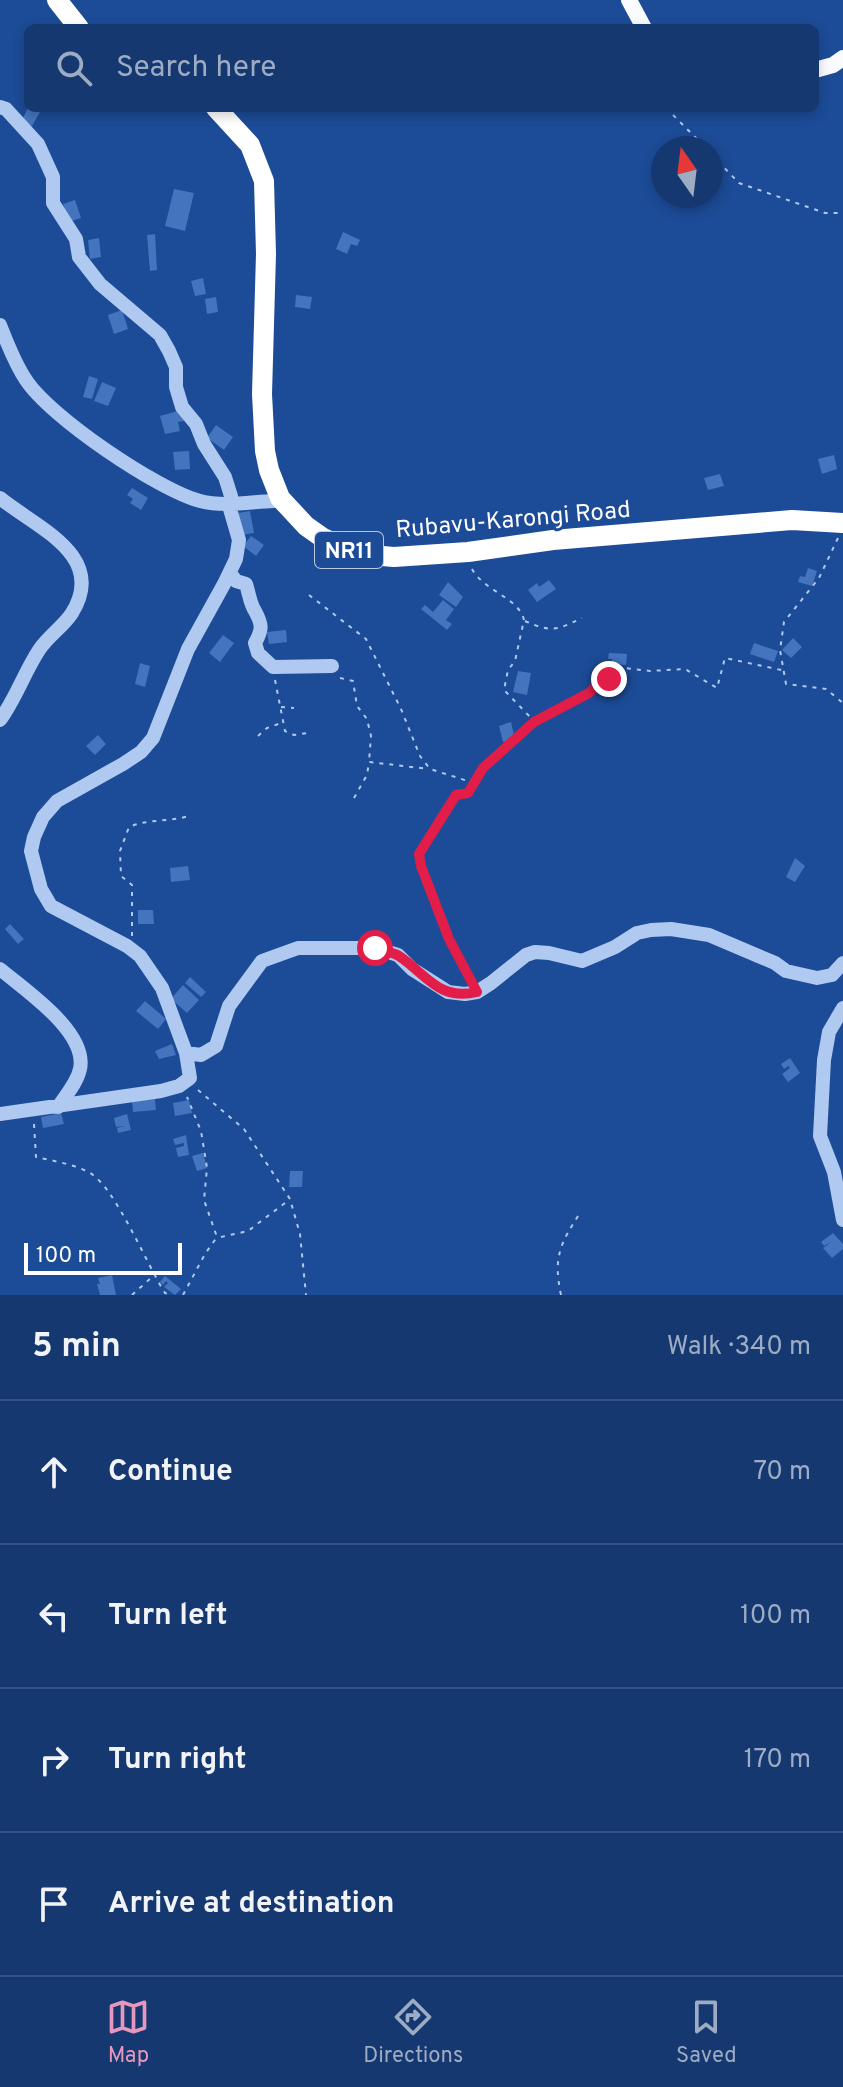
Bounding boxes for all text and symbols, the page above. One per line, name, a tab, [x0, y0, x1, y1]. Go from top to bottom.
search box	[24, 24, 819, 112]
icon: search	[52, 46, 96, 90]
text: Search here	[116, 50, 276, 87]
north arrow	[651, 136, 723, 208]
street label: Rubavu-Karongi Road	[394, 496, 632, 546]
road number: NR11	[315, 532, 383, 568]
route end	[591, 661, 627, 697]
route start	[357, 930, 393, 966]
scale bar	[24, 1239, 182, 1275]
text: 100 m	[36, 1243, 96, 1270]
text: 5 min	[32, 1326, 121, 1369]
text: Walk · 340 m	[667, 1331, 811, 1364]
icon: ahead	[32, 1450, 76, 1494]
text: Continue	[108, 1454, 233, 1491]
text: 70 m	[753, 1456, 811, 1489]
icon: left	[32, 1594, 76, 1638]
text: Turn left	[108, 1598, 228, 1635]
text: 100 m	[740, 1600, 811, 1633]
icon: right	[32, 1738, 76, 1782]
text: Turn right	[108, 1742, 246, 1779]
text: 170 m	[744, 1744, 811, 1777]
icon: arrive	[32, 1882, 76, 1926]
text: Arrive at destination	[108, 1886, 394, 1923]
tab: Map	[106, 1995, 150, 2070]
tab: Directions	[363, 1995, 463, 2070]
tab: Saved	[676, 1995, 737, 2070]

